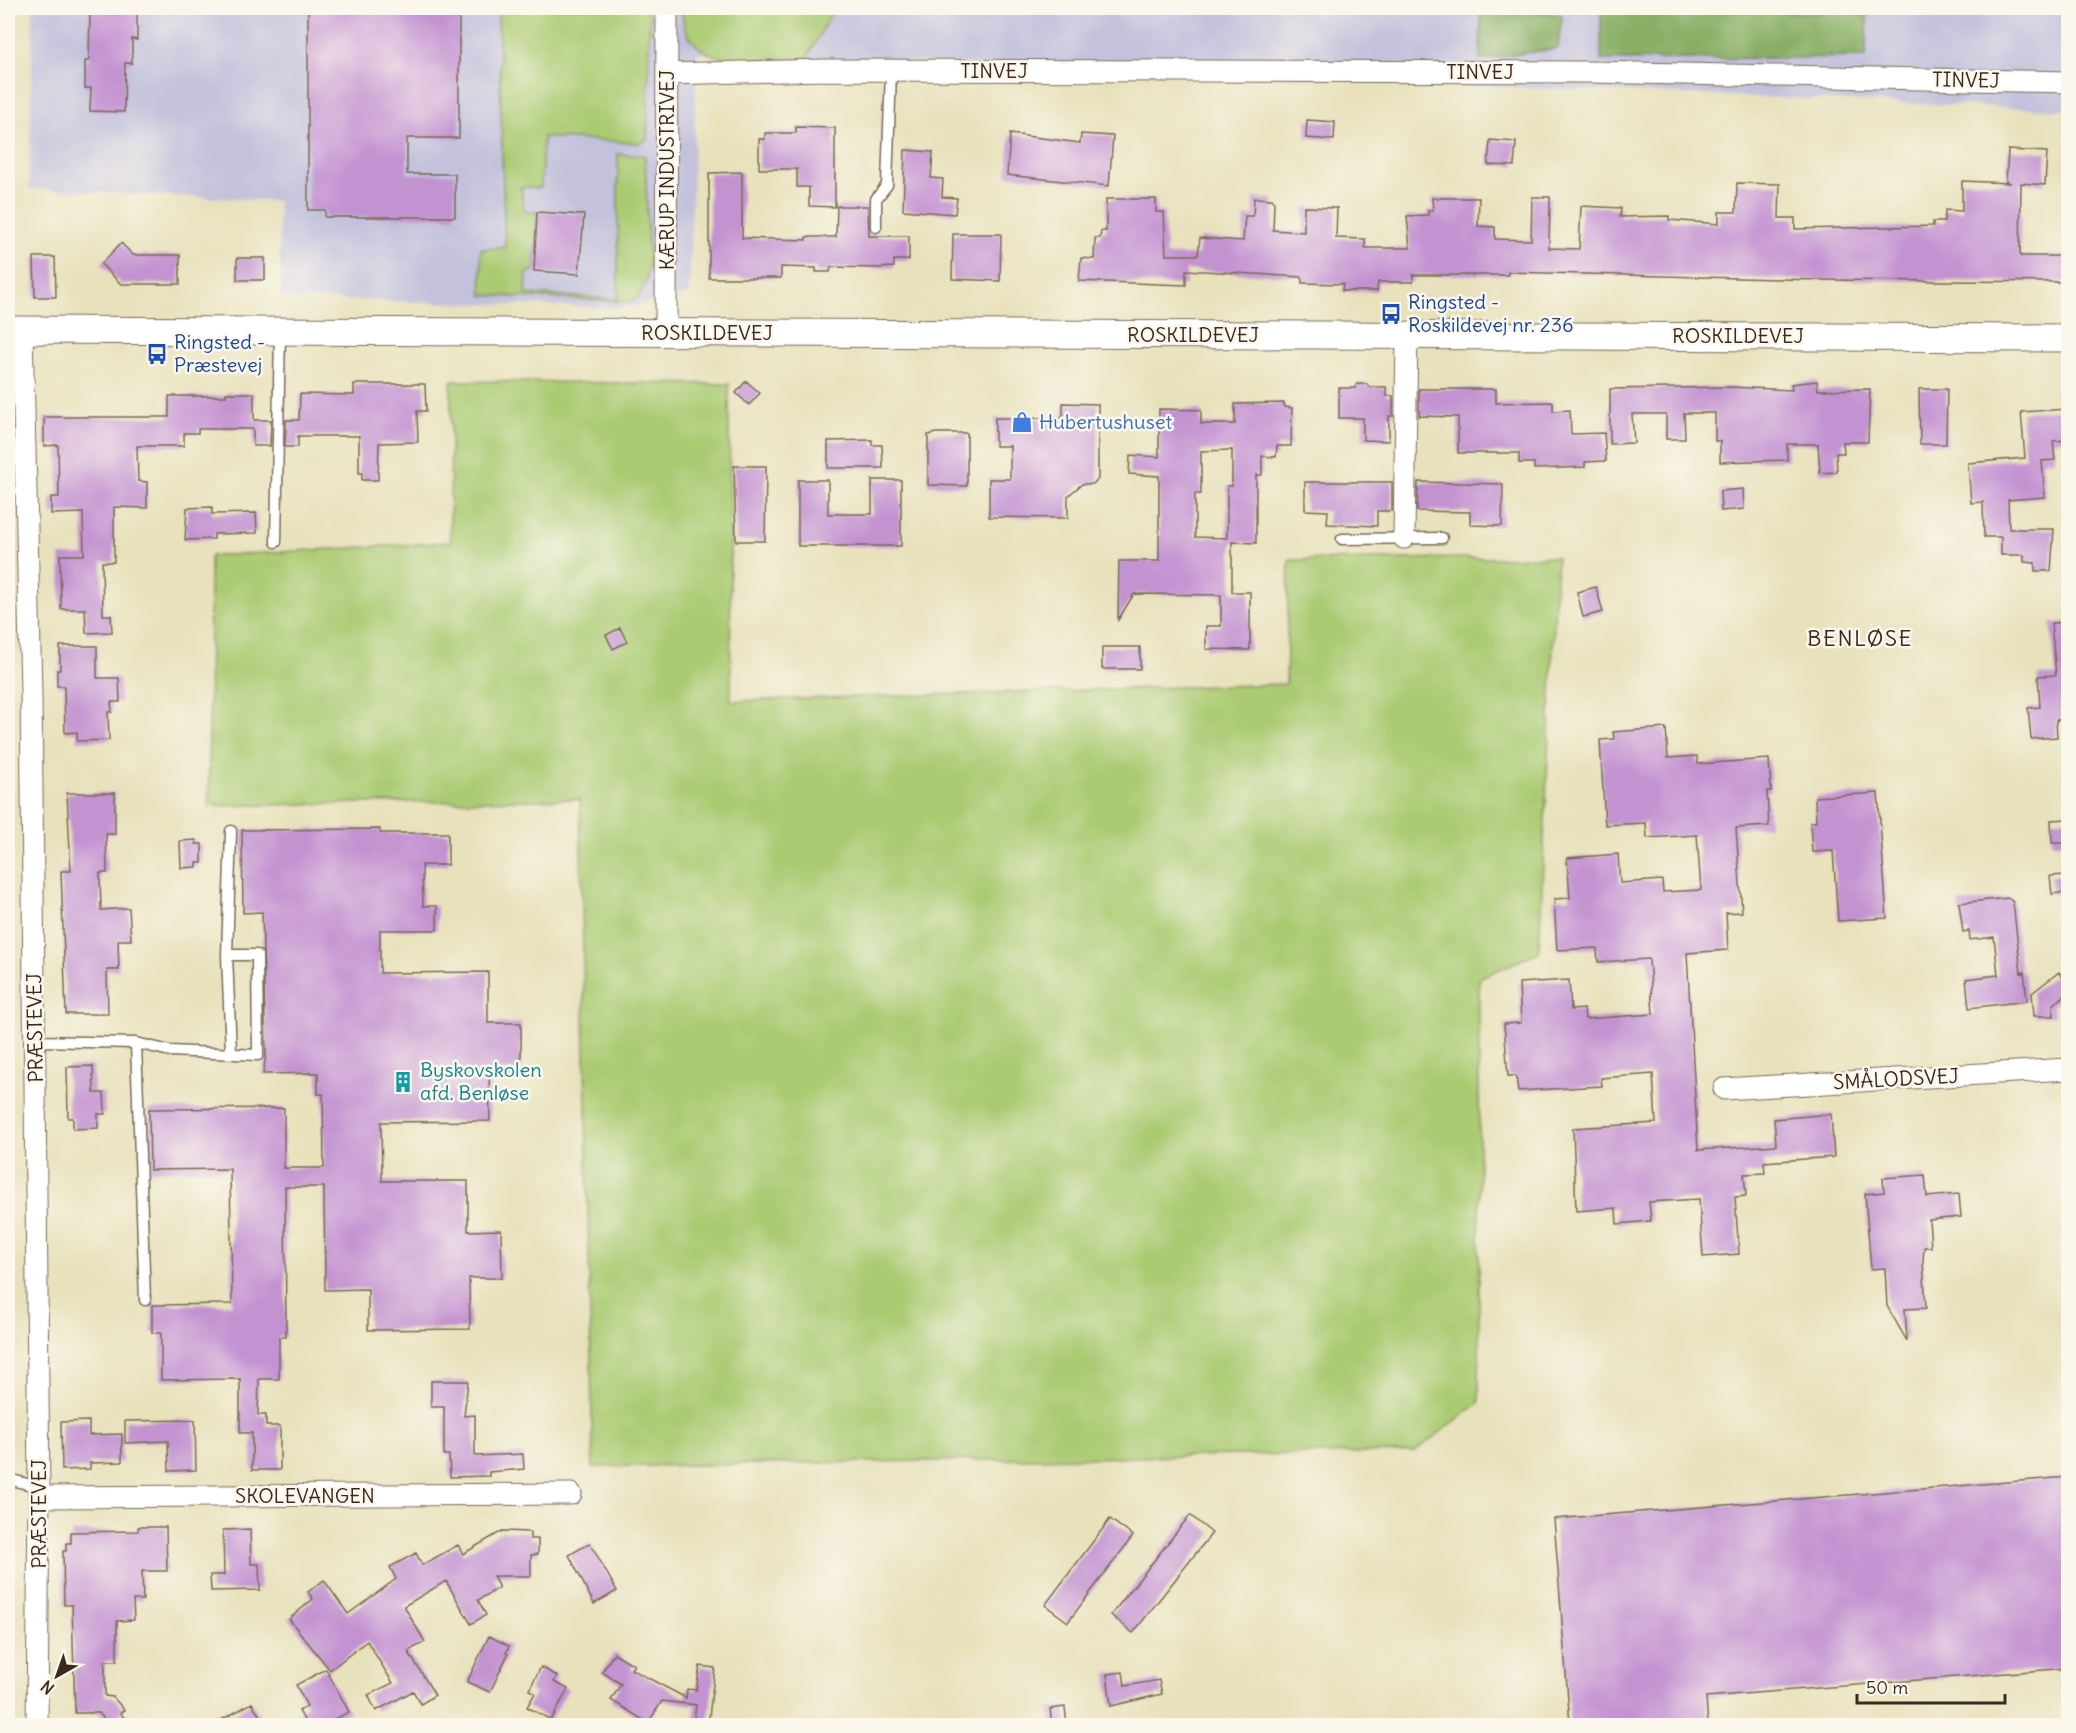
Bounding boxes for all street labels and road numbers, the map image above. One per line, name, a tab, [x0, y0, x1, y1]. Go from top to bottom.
street label: TINVEJ	[960, 58, 1028, 83]
street label: TINVEJ	[1446, 59, 1514, 84]
street label: TINVEJ	[1932, 66, 2000, 93]
street label: KÆRUP INDUSTRIVEJ	[654, 70, 679, 270]
street label: ROSKILDEVEJ	[641, 320, 773, 345]
street label: ROSKILDEVEJ	[1127, 322, 1259, 347]
street label: ROSKILDEVEJ	[1672, 323, 1804, 348]
street label: PRÆSTEVEJ	[21, 973, 48, 1083]
street label: SMÅLODSVEJ	[1832, 1063, 1959, 1094]
street label: PRÆSTEVEJ	[26, 1459, 51, 1569]
street label: SKOLEVANGEN	[235, 1483, 375, 1508]

